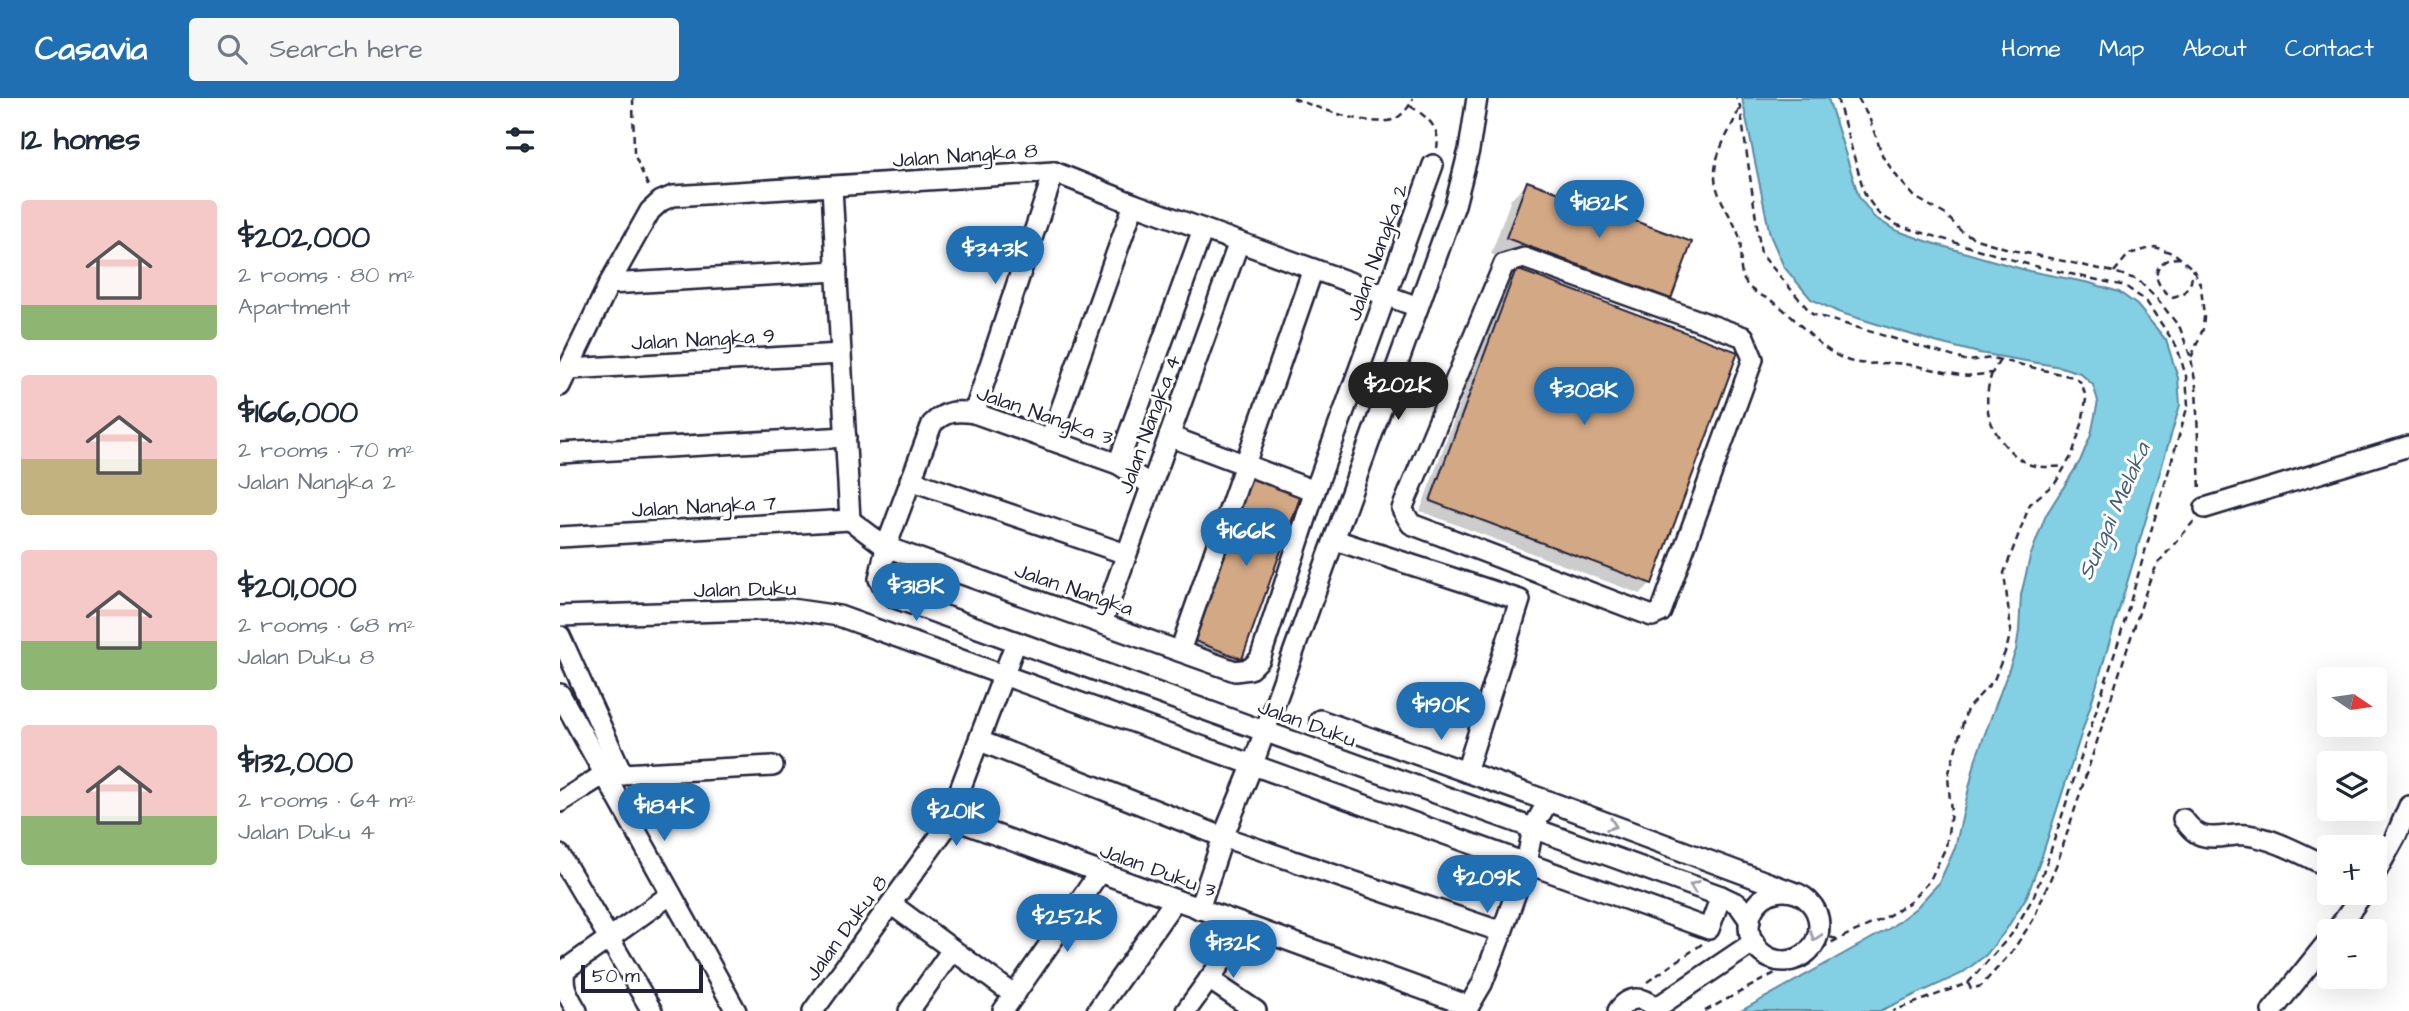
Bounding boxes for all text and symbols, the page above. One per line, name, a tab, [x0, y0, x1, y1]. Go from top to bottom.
search box	[189, 18, 679, 81]
text: Casavia	[35, 26, 147, 72]
icon: search	[213, 30, 251, 68]
text: Search here	[269, 31, 423, 67]
text: Home	[2001, 32, 2061, 66]
text: Map	[2099, 32, 2144, 66]
text: About	[2182, 32, 2247, 66]
text: Contact	[2285, 32, 2374, 66]
text: 12 homes	[21, 119, 140, 161]
icon: filters	[501, 121, 539, 159]
street label: Jalan Nangka 8	[891, 136, 1039, 177]
street label: Jalan Nangka 2	[1339, 180, 1418, 325]
pin: $182K	[1550, 180, 1648, 240]
text: $182K	[1570, 187, 1628, 219]
text: $202,000	[238, 217, 370, 259]
pin: $343K	[946, 226, 1044, 286]
icon: home	[77, 228, 161, 312]
text: $343K	[962, 233, 1028, 265]
text: 2 rooms · 80 m²	[238, 259, 415, 291]
text: Apartment	[238, 291, 350, 323]
street label: Jalan Nangka 9	[630, 321, 776, 360]
street label: Jalan Nangka 4	[1111, 351, 1190, 498]
pin: $202K	[1349, 362, 1447, 422]
pin: $308K	[1535, 368, 1633, 427]
text: $202K	[1364, 369, 1432, 401]
text: $308K	[1550, 374, 1618, 406]
street label: Jalan Nangka 3	[972, 379, 1117, 454]
text: $166,000	[238, 392, 358, 434]
icon: home	[77, 403, 161, 487]
text: 2 rooms · 70 m²	[238, 434, 414, 466]
water label: Sungai Melaka	[2069, 437, 2160, 585]
text: Jalan Nangka 2	[238, 466, 396, 498]
street label: Jalan Nangka 7	[631, 488, 777, 527]
pin: $166K	[1197, 508, 1295, 568]
text: $166K	[1217, 515, 1275, 547]
street label: Jalan Nangka	[1010, 556, 1137, 625]
pin: $318K	[867, 564, 965, 623]
text: $201,000	[238, 567, 357, 609]
text: $318K	[888, 570, 944, 602]
street label: Jalan Duku	[693, 574, 797, 605]
icon: home	[77, 578, 161, 662]
text: 2 rooms · 68 m²	[238, 609, 415, 641]
text: Jalan Duku 8	[238, 641, 374, 673]
north arrow	[2317, 667, 2387, 737]
map controls	[2317, 667, 2387, 989]
pin: $190K	[1392, 682, 1490, 742]
text: $190K	[1412, 689, 1470, 721]
street label: Jalan Duku	[1254, 692, 1360, 755]
text: $132,000	[238, 742, 353, 784]
button: layers	[2317, 751, 2387, 821]
icon: home	[77, 753, 161, 837]
text: 2 rooms · 64 m²	[238, 784, 416, 816]
pin: $184K	[615, 784, 713, 843]
pin: $201K	[907, 788, 1005, 848]
text: $184K	[634, 790, 694, 822]
text: $201K	[927, 795, 985, 827]
text: Jalan Duku 4	[238, 816, 375, 848]
one-way arrow	[1606, 816, 1618, 830]
button: +	[2317, 835, 2387, 905]
street label: Jalan Duku 3	[1096, 836, 1220, 905]
pin: $209K	[1438, 856, 1536, 915]
text: $209K	[1453, 862, 1521, 894]
street label: Jalan Duku 8	[798, 869, 895, 987]
one-way arrow	[1688, 881, 1700, 895]
pin: $252K	[1018, 894, 1116, 954]
text: $252K	[1032, 901, 1102, 933]
button: −	[2317, 919, 2387, 989]
pin: $132K	[1184, 920, 1282, 980]
text: $132K	[1206, 927, 1260, 959]
one-way arrow	[1808, 929, 1823, 942]
scale bar	[581, 962, 704, 994]
text: 50 m	[592, 963, 640, 990]

